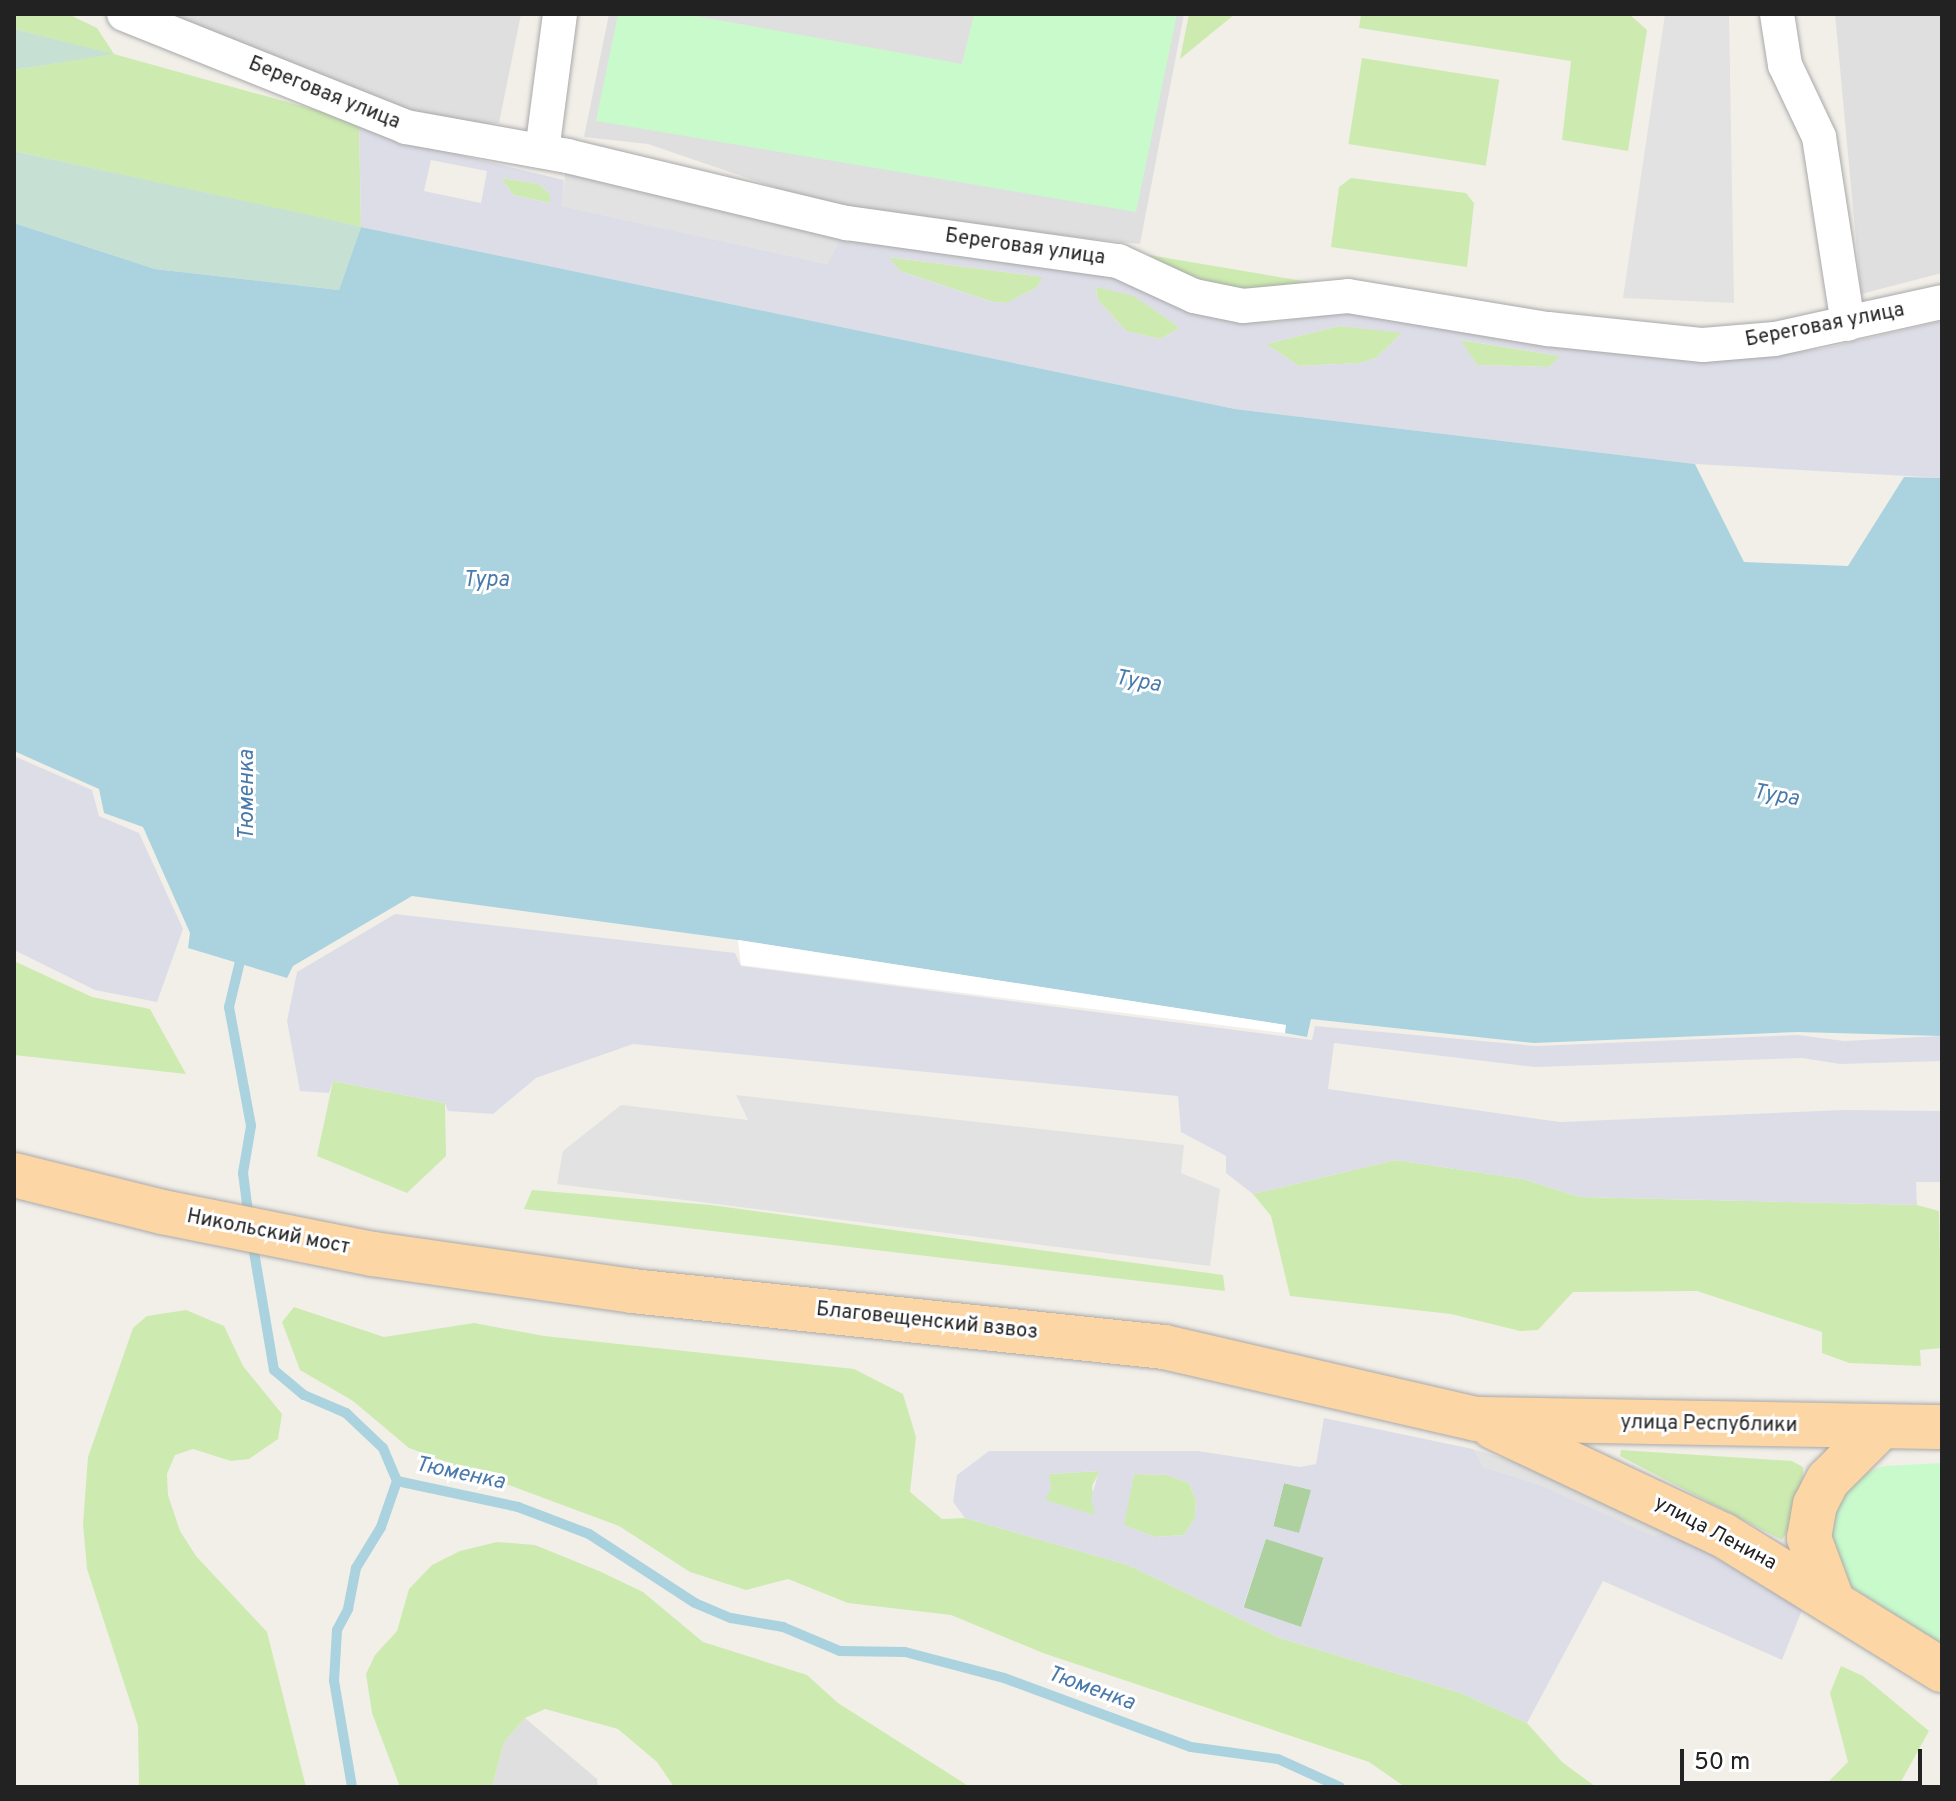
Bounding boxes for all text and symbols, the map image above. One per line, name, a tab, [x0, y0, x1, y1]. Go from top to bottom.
street label: Береговая улица	[245, 53, 403, 135]
street label: Береговая улица	[943, 225, 1107, 271]
street label: Береговая улица	[1743, 299, 1907, 353]
water label: Тура	[463, 568, 509, 594]
water label: Тура	[1113, 665, 1163, 699]
water label: Тюменка	[235, 750, 261, 840]
water label: Тура	[1751, 779, 1801, 813]
street label: Никольский мост	[185, 1205, 351, 1261]
street label: Благовещенский взвоз	[815, 1298, 1039, 1346]
street label: улица Республики	[1620, 1411, 1798, 1439]
water label: Тюменка	[413, 1452, 507, 1496]
street label: улица Ленина	[1650, 1492, 1780, 1576]
water label: Тюменка	[1044, 1661, 1138, 1717]
scale bar	[1684, 1733, 1926, 1783]
text: 50 m	[1694, 1748, 1750, 1778]

